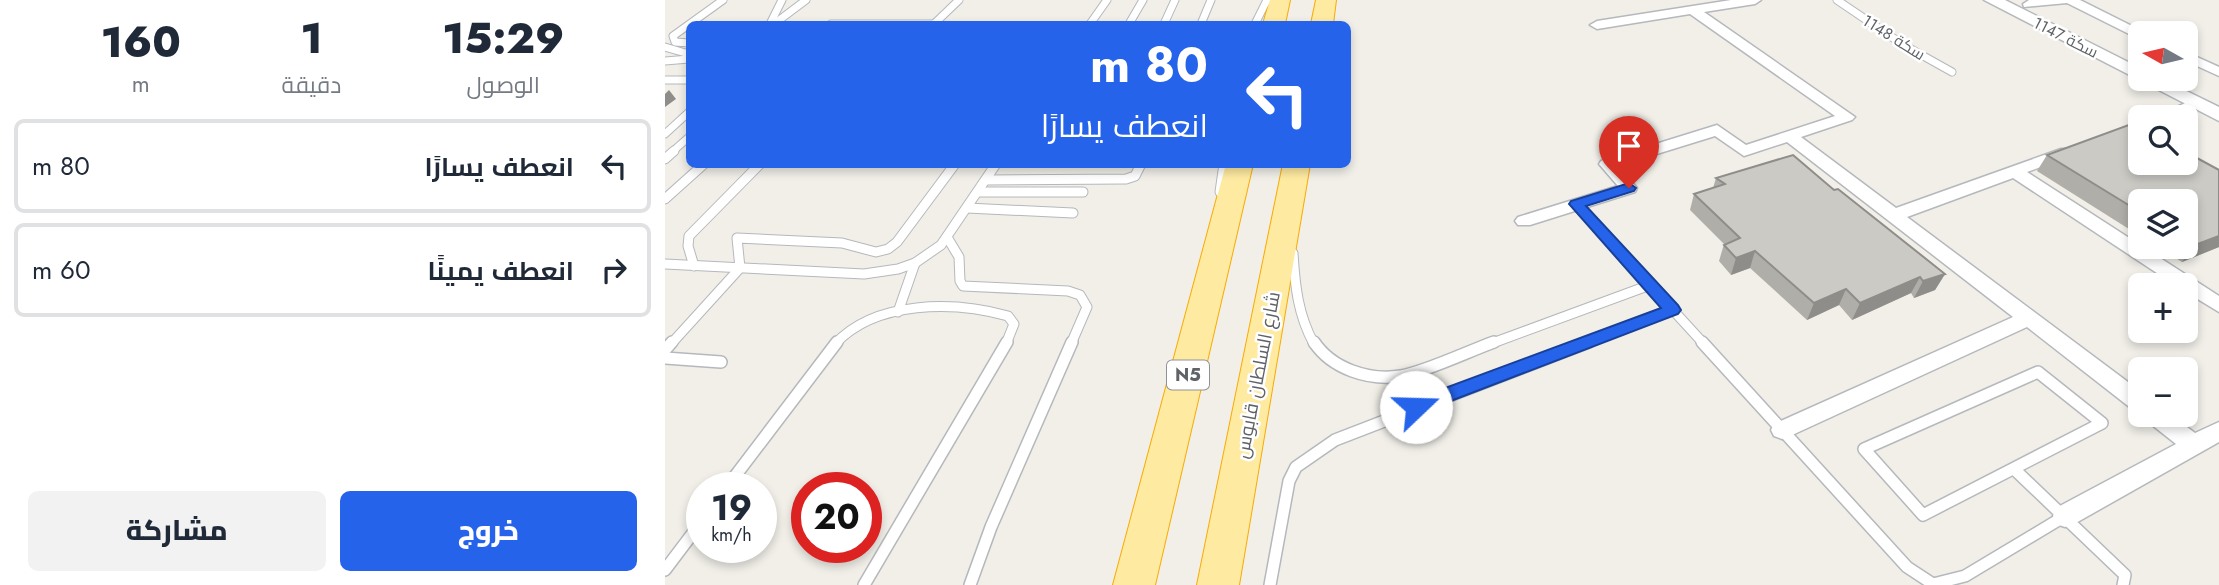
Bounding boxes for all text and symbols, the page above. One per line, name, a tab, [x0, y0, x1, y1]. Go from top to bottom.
text: 1	[300, 8, 323, 69]
text: 15:29	[442, 8, 564, 69]
street label: سكة 1148	[1858, 9, 1930, 66]
street label: سكة 1147	[2029, 11, 2102, 64]
text: 160	[101, 12, 181, 73]
north arrow	[2128, 21, 2198, 91]
map controls	[2128, 21, 2198, 427]
text: 80 m	[1090, 30, 1208, 100]
icon: left	[1232, 49, 1323, 140]
text: m	[132, 67, 150, 101]
text: دقيقة	[282, 68, 341, 102]
text: الوصول	[467, 68, 540, 102]
text: انعطف يسارًا	[1041, 103, 1208, 149]
button: search	[2128, 105, 2198, 175]
pin	[1599, 116, 1659, 188]
icon: arrive	[1610, 127, 1648, 165]
text: 80 m	[32, 147, 90, 185]
icon: left	[595, 147, 633, 185]
text: انعطف يسارًا	[424, 148, 574, 186]
button: layers	[2128, 189, 2198, 259]
text: 60 m	[32, 251, 91, 289]
icon: right	[595, 251, 633, 289]
text: انعطف يمينًا	[428, 252, 574, 290]
button: +	[2128, 273, 2198, 343]
street label: شارع السلطان قابوس	[1228, 289, 1287, 461]
button: −	[2128, 357, 2198, 427]
road number: N5	[1167, 360, 1209, 390]
position arrow	[1379, 370, 1453, 444]
speed limit sign: 20	[791, 472, 882, 563]
text: 19	[711, 483, 752, 533]
button: مشاركة	[28, 491, 326, 571]
button: خروج	[340, 491, 637, 571]
text: km/h	[711, 522, 752, 548]

